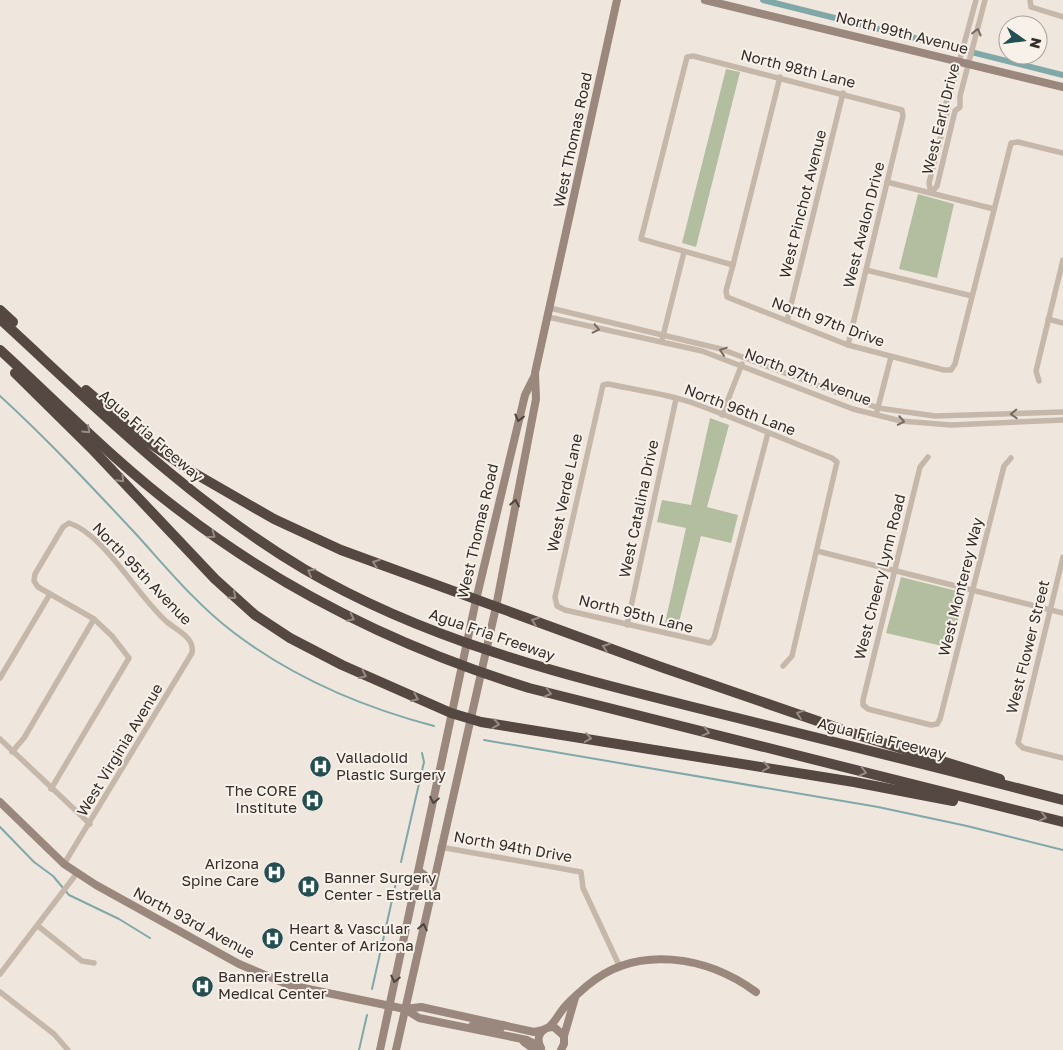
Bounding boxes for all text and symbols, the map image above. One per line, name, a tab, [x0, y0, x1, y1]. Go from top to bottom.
street label: North 99th Avenue	[834, 7, 970, 57]
north arrow	[998, 15, 1048, 65]
one-way arrow	[971, 27, 982, 36]
text: N	[1027, 36, 1046, 50]
street label: North 98th Lane	[739, 45, 858, 91]
street label: West Earll Drive	[918, 61, 963, 176]
street label: West Thomas Road	[549, 70, 595, 209]
street label: West Pinchot Avenue	[775, 127, 829, 280]
street label: West Avalon Drive	[839, 159, 888, 290]
street label: North 97th Drive	[769, 292, 887, 350]
one-way arrow	[591, 323, 600, 334]
street label: North 97th Avenue	[742, 344, 875, 409]
one-way arrow	[719, 346, 728, 356]
street label: North 96th Lane	[682, 380, 799, 439]
street label: Agua Fria Freeway	[96, 385, 208, 486]
one-way arrow	[1010, 408, 1018, 419]
one-way arrow	[514, 414, 525, 423]
one-way arrow	[897, 415, 906, 425]
one-way arrow	[82, 425, 91, 434]
street label: West Verde Lane	[543, 432, 585, 554]
street label: West Catalina Drive	[615, 438, 662, 579]
street label: West Thomas Road	[453, 462, 501, 600]
one-way arrow	[115, 473, 124, 482]
street label: West Cheery Lynn Road	[850, 492, 908, 662]
one-way arrow	[509, 499, 520, 508]
street label: West Monterey Way	[934, 515, 986, 658]
street label: North 95th Avenue	[89, 518, 196, 628]
one-way arrow	[206, 529, 216, 538]
one-way arrow	[372, 559, 381, 569]
one-way arrow	[307, 569, 316, 579]
street label: West Flower Street	[1002, 578, 1052, 716]
street label: North 95th Lane	[577, 590, 696, 636]
one-way arrow	[228, 591, 237, 600]
street label: Agua Fria Freeway	[427, 604, 558, 664]
one-way arrow	[346, 612, 355, 622]
one-way arrow	[531, 617, 539, 627]
one-way arrow	[602, 643, 611, 653]
one-way arrow	[358, 669, 367, 679]
street label: West Virginia Avenue	[72, 680, 166, 819]
one-way arrow	[544, 687, 552, 698]
one-way arrow	[410, 691, 419, 702]
one-way arrow	[796, 710, 804, 720]
street label: Agua Fria Freeway	[816, 713, 949, 763]
one-way arrow	[493, 718, 501, 729]
one-way arrow	[701, 727, 709, 737]
one-way arrow	[584, 733, 592, 743]
place label: Valladolid Plastic Surgery	[336, 748, 447, 783]
hospital icon: Valladolid Plastic Surgery	[308, 755, 332, 779]
one-way arrow	[761, 762, 770, 772]
one-way arrow	[859, 766, 868, 777]
place label: The CORE Institute	[225, 781, 297, 816]
hospital icon: The CORE Institute	[301, 788, 325, 812]
one-way arrow	[429, 795, 439, 804]
one-way arrow	[1038, 811, 1047, 822]
street label: North 94th Drive	[453, 827, 574, 865]
place label: Arizona Spine Care	[181, 854, 259, 889]
hospital icon: Arizona Spine Care	[263, 861, 287, 885]
place label: Banner Surgery Center - Estrella	[324, 868, 441, 903]
hospital icon: Banner Surgery Center - Estrella	[296, 875, 320, 899]
street label: North 93rd Avenue	[131, 882, 259, 962]
place label: Heart & Vascular Center of Arizona	[289, 919, 414, 954]
one-way arrow	[417, 923, 428, 932]
hospital icon: Heart & Vascular Center of Arizona	[261, 926, 285, 950]
place label: Banner Estrella Medical Center	[218, 967, 329, 1002]
hospital icon: Banner Estrella Medical Center	[190, 974, 214, 998]
one-way arrow	[390, 975, 401, 984]

